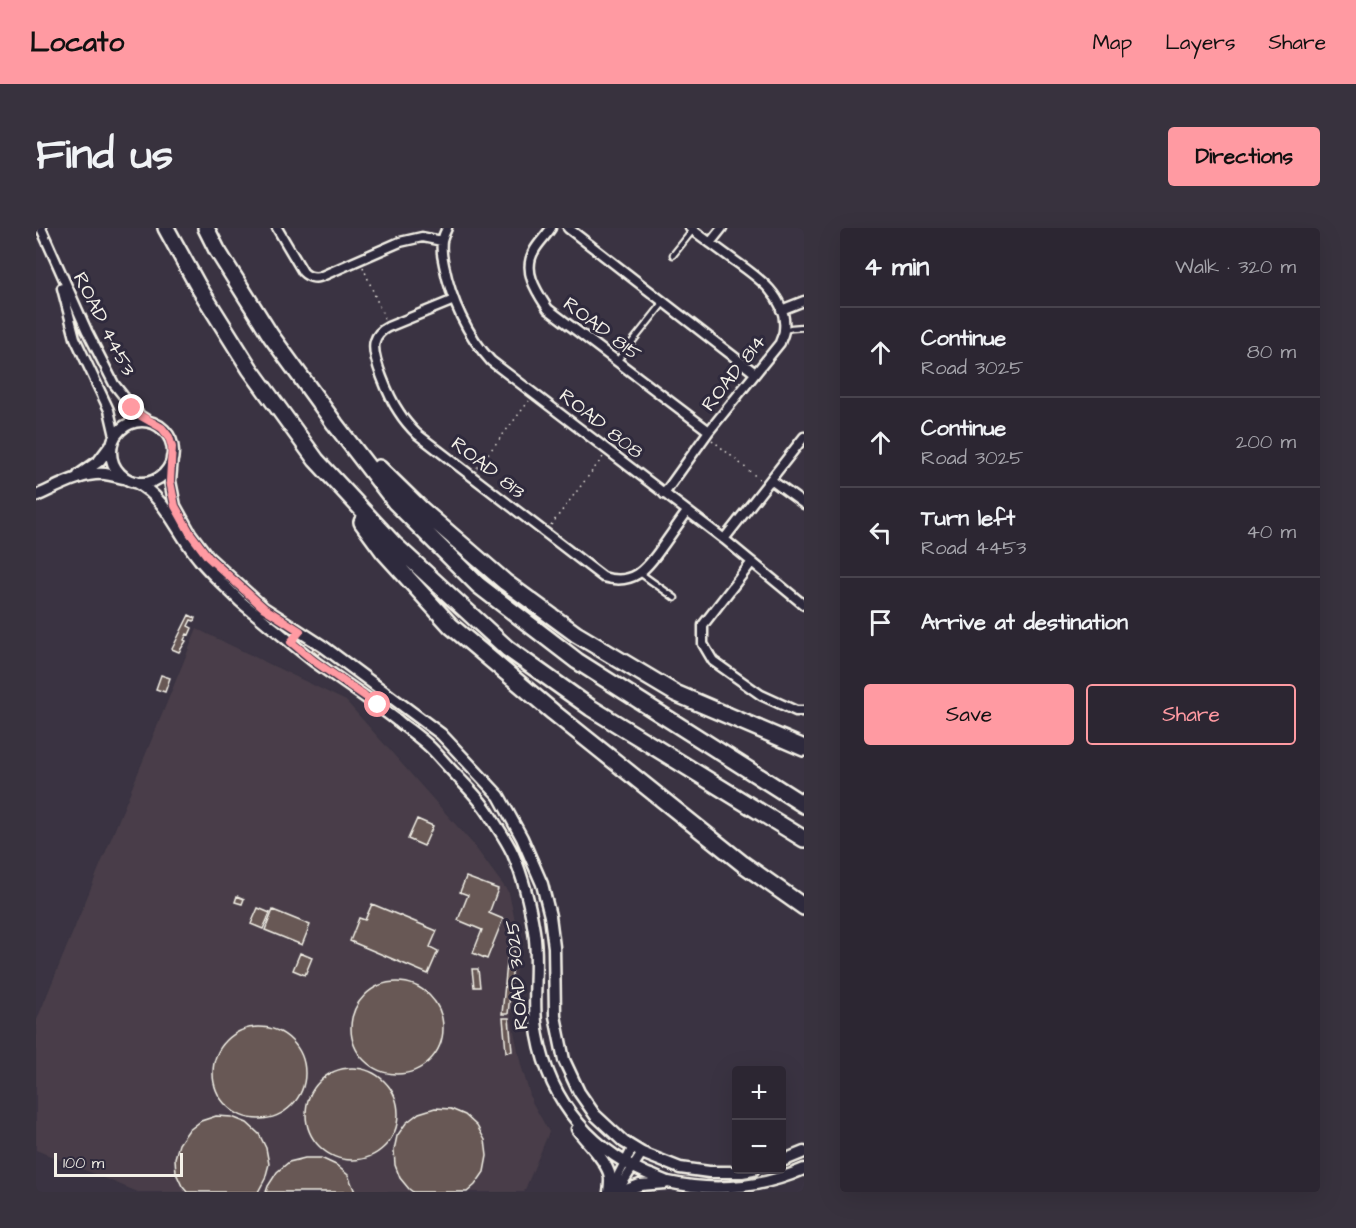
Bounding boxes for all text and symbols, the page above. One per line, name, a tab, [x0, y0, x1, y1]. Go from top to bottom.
text: Locato	[30, 23, 124, 62]
text: Map	[1092, 28, 1132, 57]
text: Layers	[1165, 28, 1235, 57]
text: Share	[1268, 28, 1326, 57]
text: Find us	[36, 127, 173, 185]
button: Directions	[1168, 127, 1320, 186]
text: 4 min	[864, 249, 929, 285]
text: Walk · 320 m	[1175, 253, 1296, 281]
street label: ROAD 4453	[66, 267, 142, 381]
street label: ROAD 815	[557, 290, 647, 368]
text: Continue	[921, 323, 1006, 354]
street label: ROAD 814	[695, 328, 773, 417]
icon: ahead	[864, 336, 897, 369]
text: 80 m	[1247, 338, 1296, 366]
text: Road 3025	[921, 354, 1023, 382]
street label: ROAD 808	[553, 382, 649, 466]
route end	[118, 394, 144, 420]
text: Continue	[921, 413, 1006, 444]
icon: ahead	[864, 426, 897, 459]
text: 200 m	[1236, 428, 1296, 456]
street label: ROAD 813	[445, 430, 531, 506]
text: Road 3025	[921, 444, 1023, 472]
text: Turn left	[921, 503, 1015, 534]
icon: left	[864, 516, 897, 549]
text: 40 m	[1246, 518, 1296, 546]
text: Road 4453	[921, 534, 1027, 562]
icon: arrive	[864, 606, 897, 639]
text: Arrive at destination	[921, 607, 1128, 638]
button: Save	[864, 684, 1074, 745]
button: Share	[1086, 684, 1296, 745]
route start	[364, 691, 390, 717]
street label: ROAD 3025	[498, 919, 536, 1031]
map controls	[732, 1066, 786, 1174]
button: +	[732, 1066, 786, 1120]
button: −	[732, 1120, 786, 1174]
scale bar	[54, 1150, 183, 1178]
text: 100 m	[63, 1152, 104, 1174]

